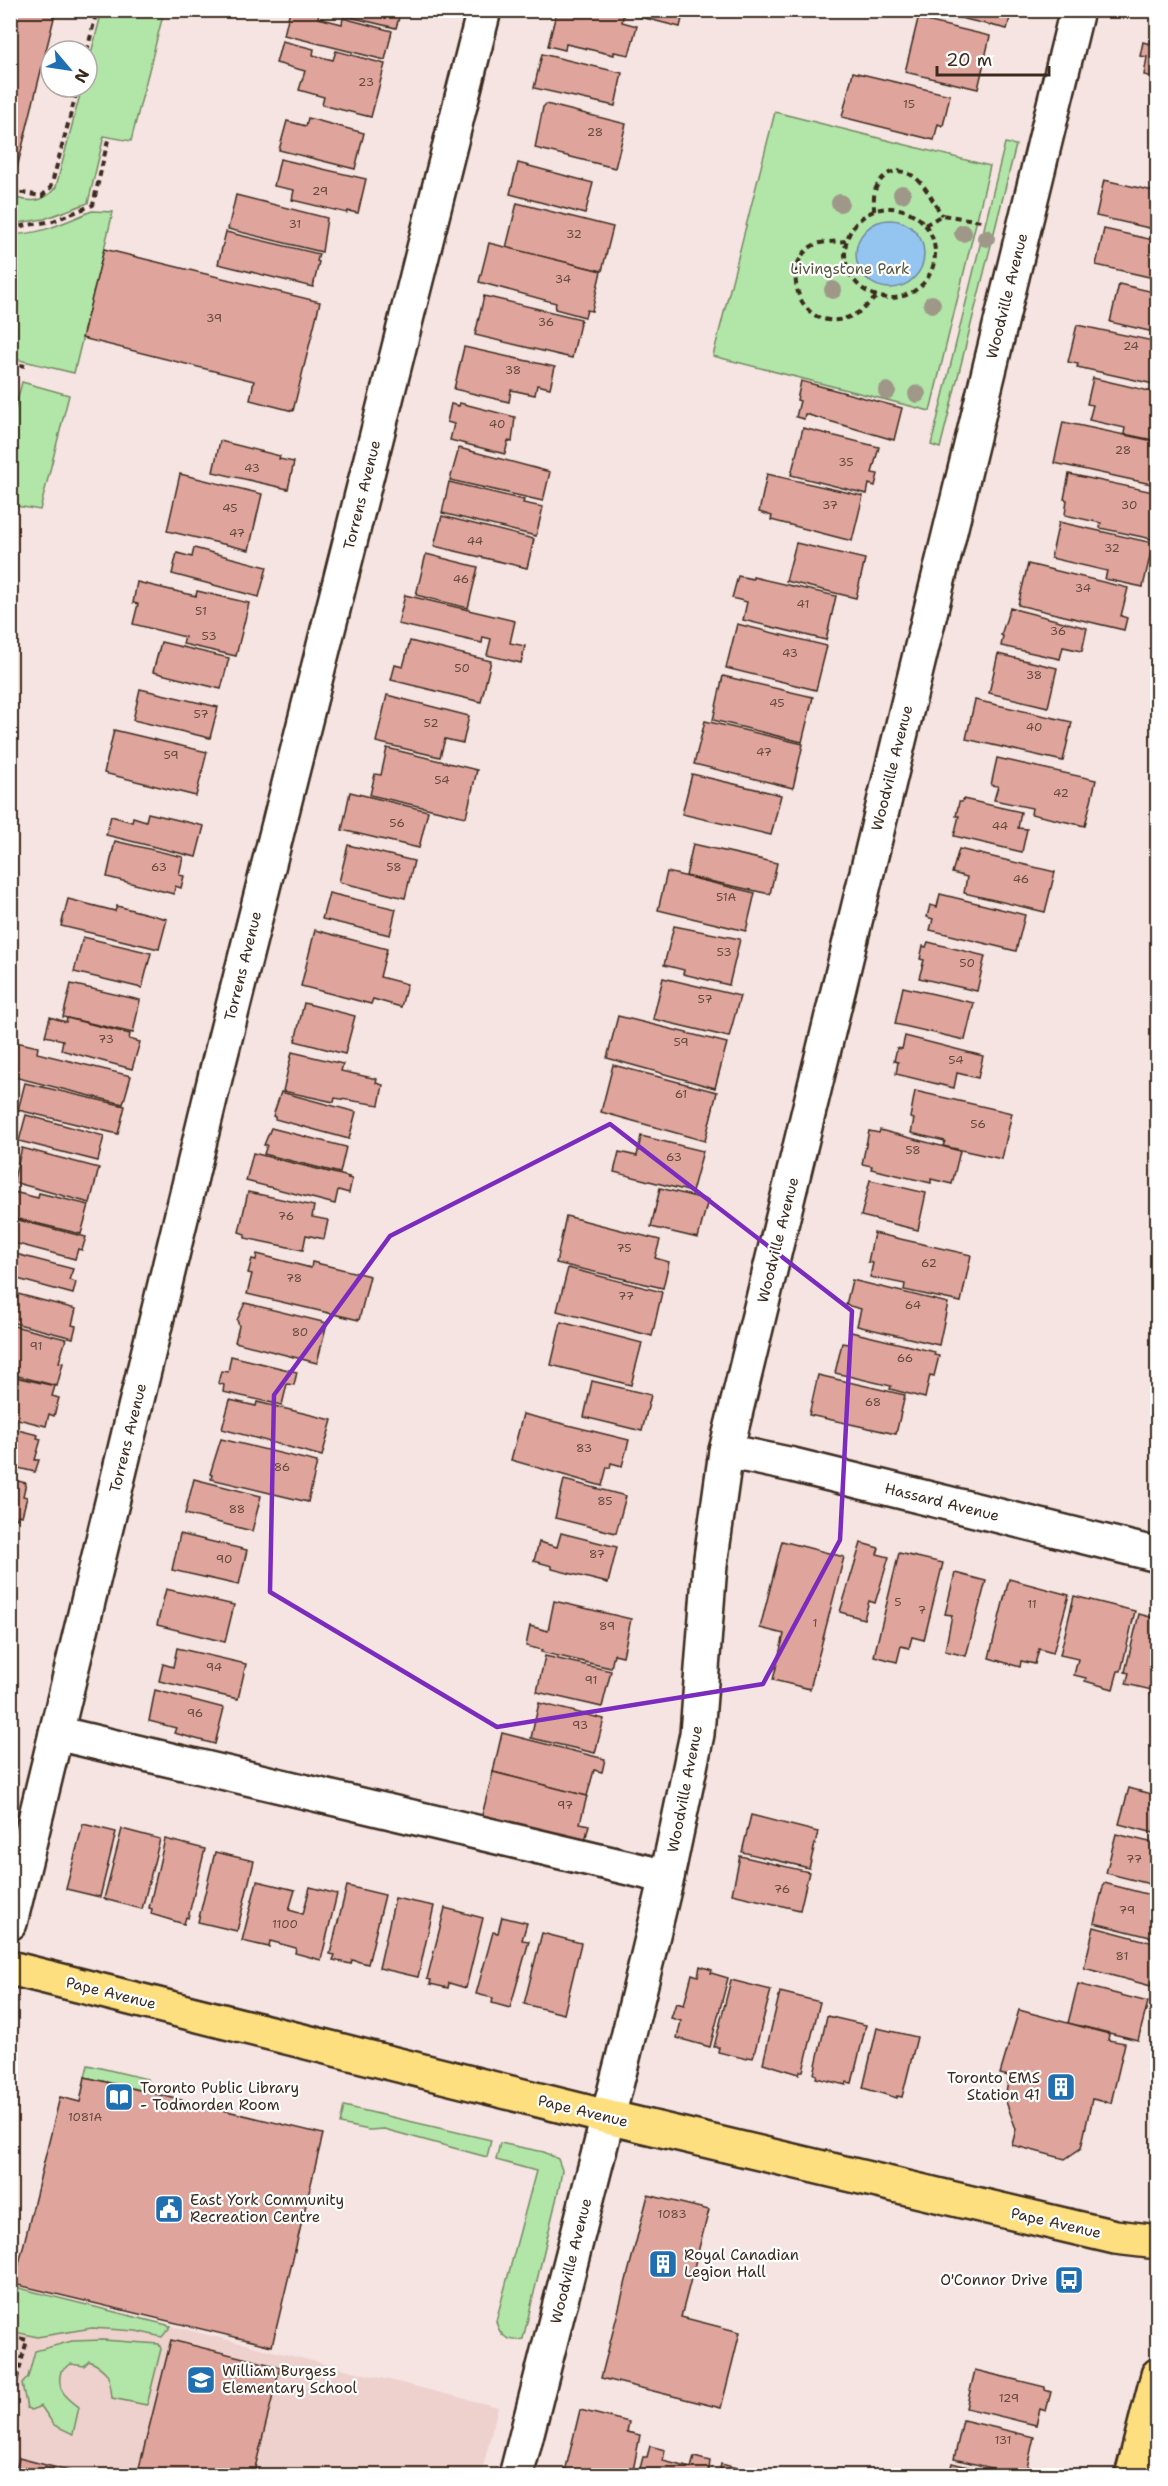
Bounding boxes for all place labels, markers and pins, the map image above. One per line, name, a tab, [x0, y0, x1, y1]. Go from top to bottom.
place label: Toronto EMS Station 41	[947, 2068, 1040, 2105]
building icon: Toronto EMS Station 41	[1045, 2071, 1077, 2103]
place label: Toronto Public Library - Todmorden Room	[140, 2078, 299, 2115]
library icon: Toronto Public Library - Todmorden Room	[103, 2081, 135, 2113]
place label: East York Community Recreation Centre	[190, 2190, 344, 2227]
public building icon: East York Community Recreation Centre	[153, 2193, 185, 2225]
place label: Royal Canadian Legion Hall	[684, 2245, 799, 2282]
building icon: Royal Canadian Legion Hall	[647, 2248, 679, 2280]
bus stop icon: O'Connor Drive	[1053, 2264, 1085, 2296]
place label: O'Connor Drive	[940, 2270, 1048, 2290]
place label: William Burgess Elementary School	[222, 2361, 358, 2398]
school or university icon: William Burgess Elementary School	[185, 2364, 217, 2396]

